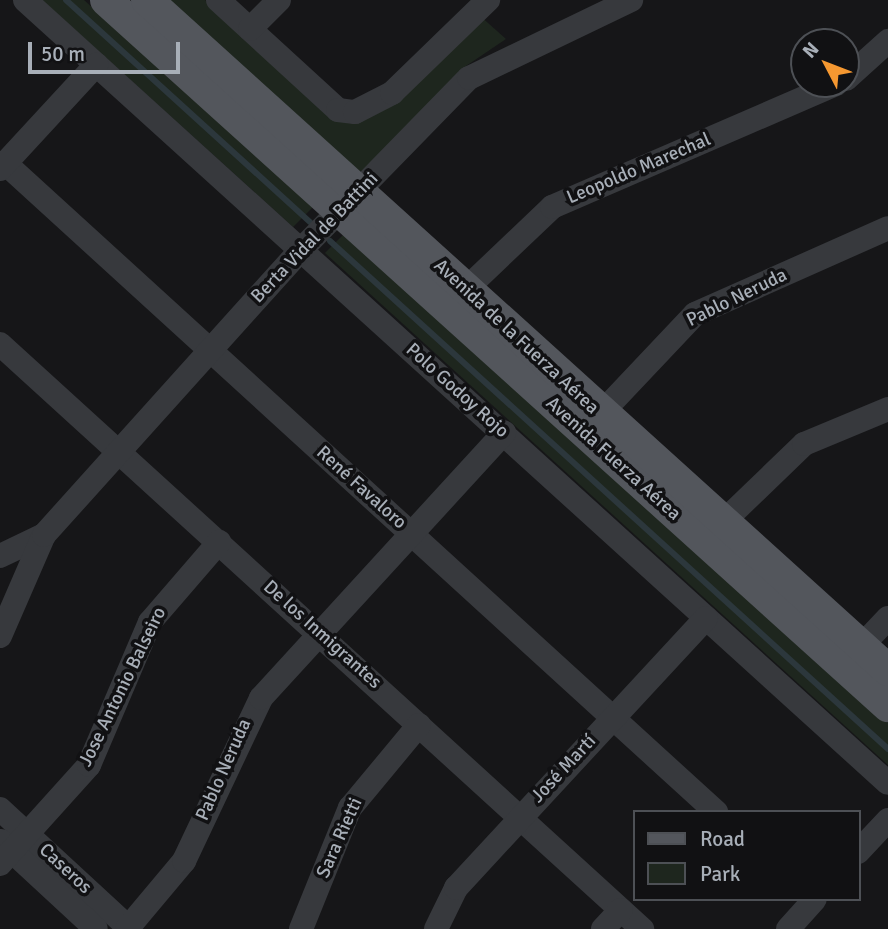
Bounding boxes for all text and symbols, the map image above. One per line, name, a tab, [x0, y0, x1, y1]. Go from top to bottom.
scale bar	[32, 28, 184, 72]
north arrow	[790, 28, 860, 98]
text: N	[798, 37, 824, 63]
text: 50 m	[41, 41, 85, 67]
street label: Leopoldo Marechal	[564, 128, 714, 210]
street label: Berta Vidal de Battini	[247, 168, 383, 308]
street label: Avenida de la Fuerza Aérea	[429, 255, 603, 419]
street label: Pablo Neruda	[683, 264, 791, 332]
street label: Polo Godoy Rojo	[401, 339, 513, 443]
street label: Avenida Fuerza Aérea	[541, 392, 685, 526]
street label: René Favaloro	[311, 442, 411, 534]
street label: De los Inmigrantes	[258, 576, 386, 694]
street label: Jose Antonio Balseiro	[75, 604, 171, 770]
street label: Pablo Neruda	[191, 716, 257, 824]
street label: José Martí	[527, 730, 601, 808]
street label: Sara Rietti	[312, 794, 368, 882]
legend	[632, 810, 860, 901]
text: Road	[700, 826, 745, 852]
street label: Caseros	[34, 839, 96, 899]
text: Park	[700, 861, 740, 887]

